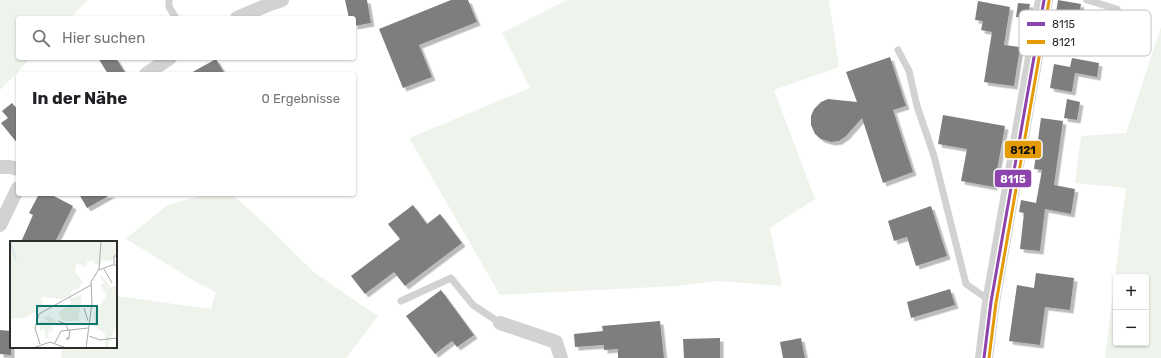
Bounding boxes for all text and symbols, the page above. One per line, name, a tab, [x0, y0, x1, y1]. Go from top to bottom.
legend	[1019, 10, 1151, 56]
search box	[16, 16, 356, 60]
text: 8115	[1052, 18, 1075, 31]
icon: search	[30, 27, 52, 49]
text: Hier suchen	[62, 29, 145, 47]
text: 8121	[1052, 36, 1075, 49]
text: In der Nähe	[32, 88, 127, 108]
text: 0 Ergebnisse	[262, 91, 340, 106]
line badge: 8121	[1004, 140, 1042, 159]
text: 8121	[1010, 144, 1036, 157]
line badge: 8115	[994, 169, 1032, 188]
text: 8115	[1000, 173, 1026, 186]
inset map	[10, 241, 117, 348]
map controls	[1113, 274, 1149, 346]
button: +	[1113, 274, 1149, 310]
button: −	[1113, 310, 1149, 346]

